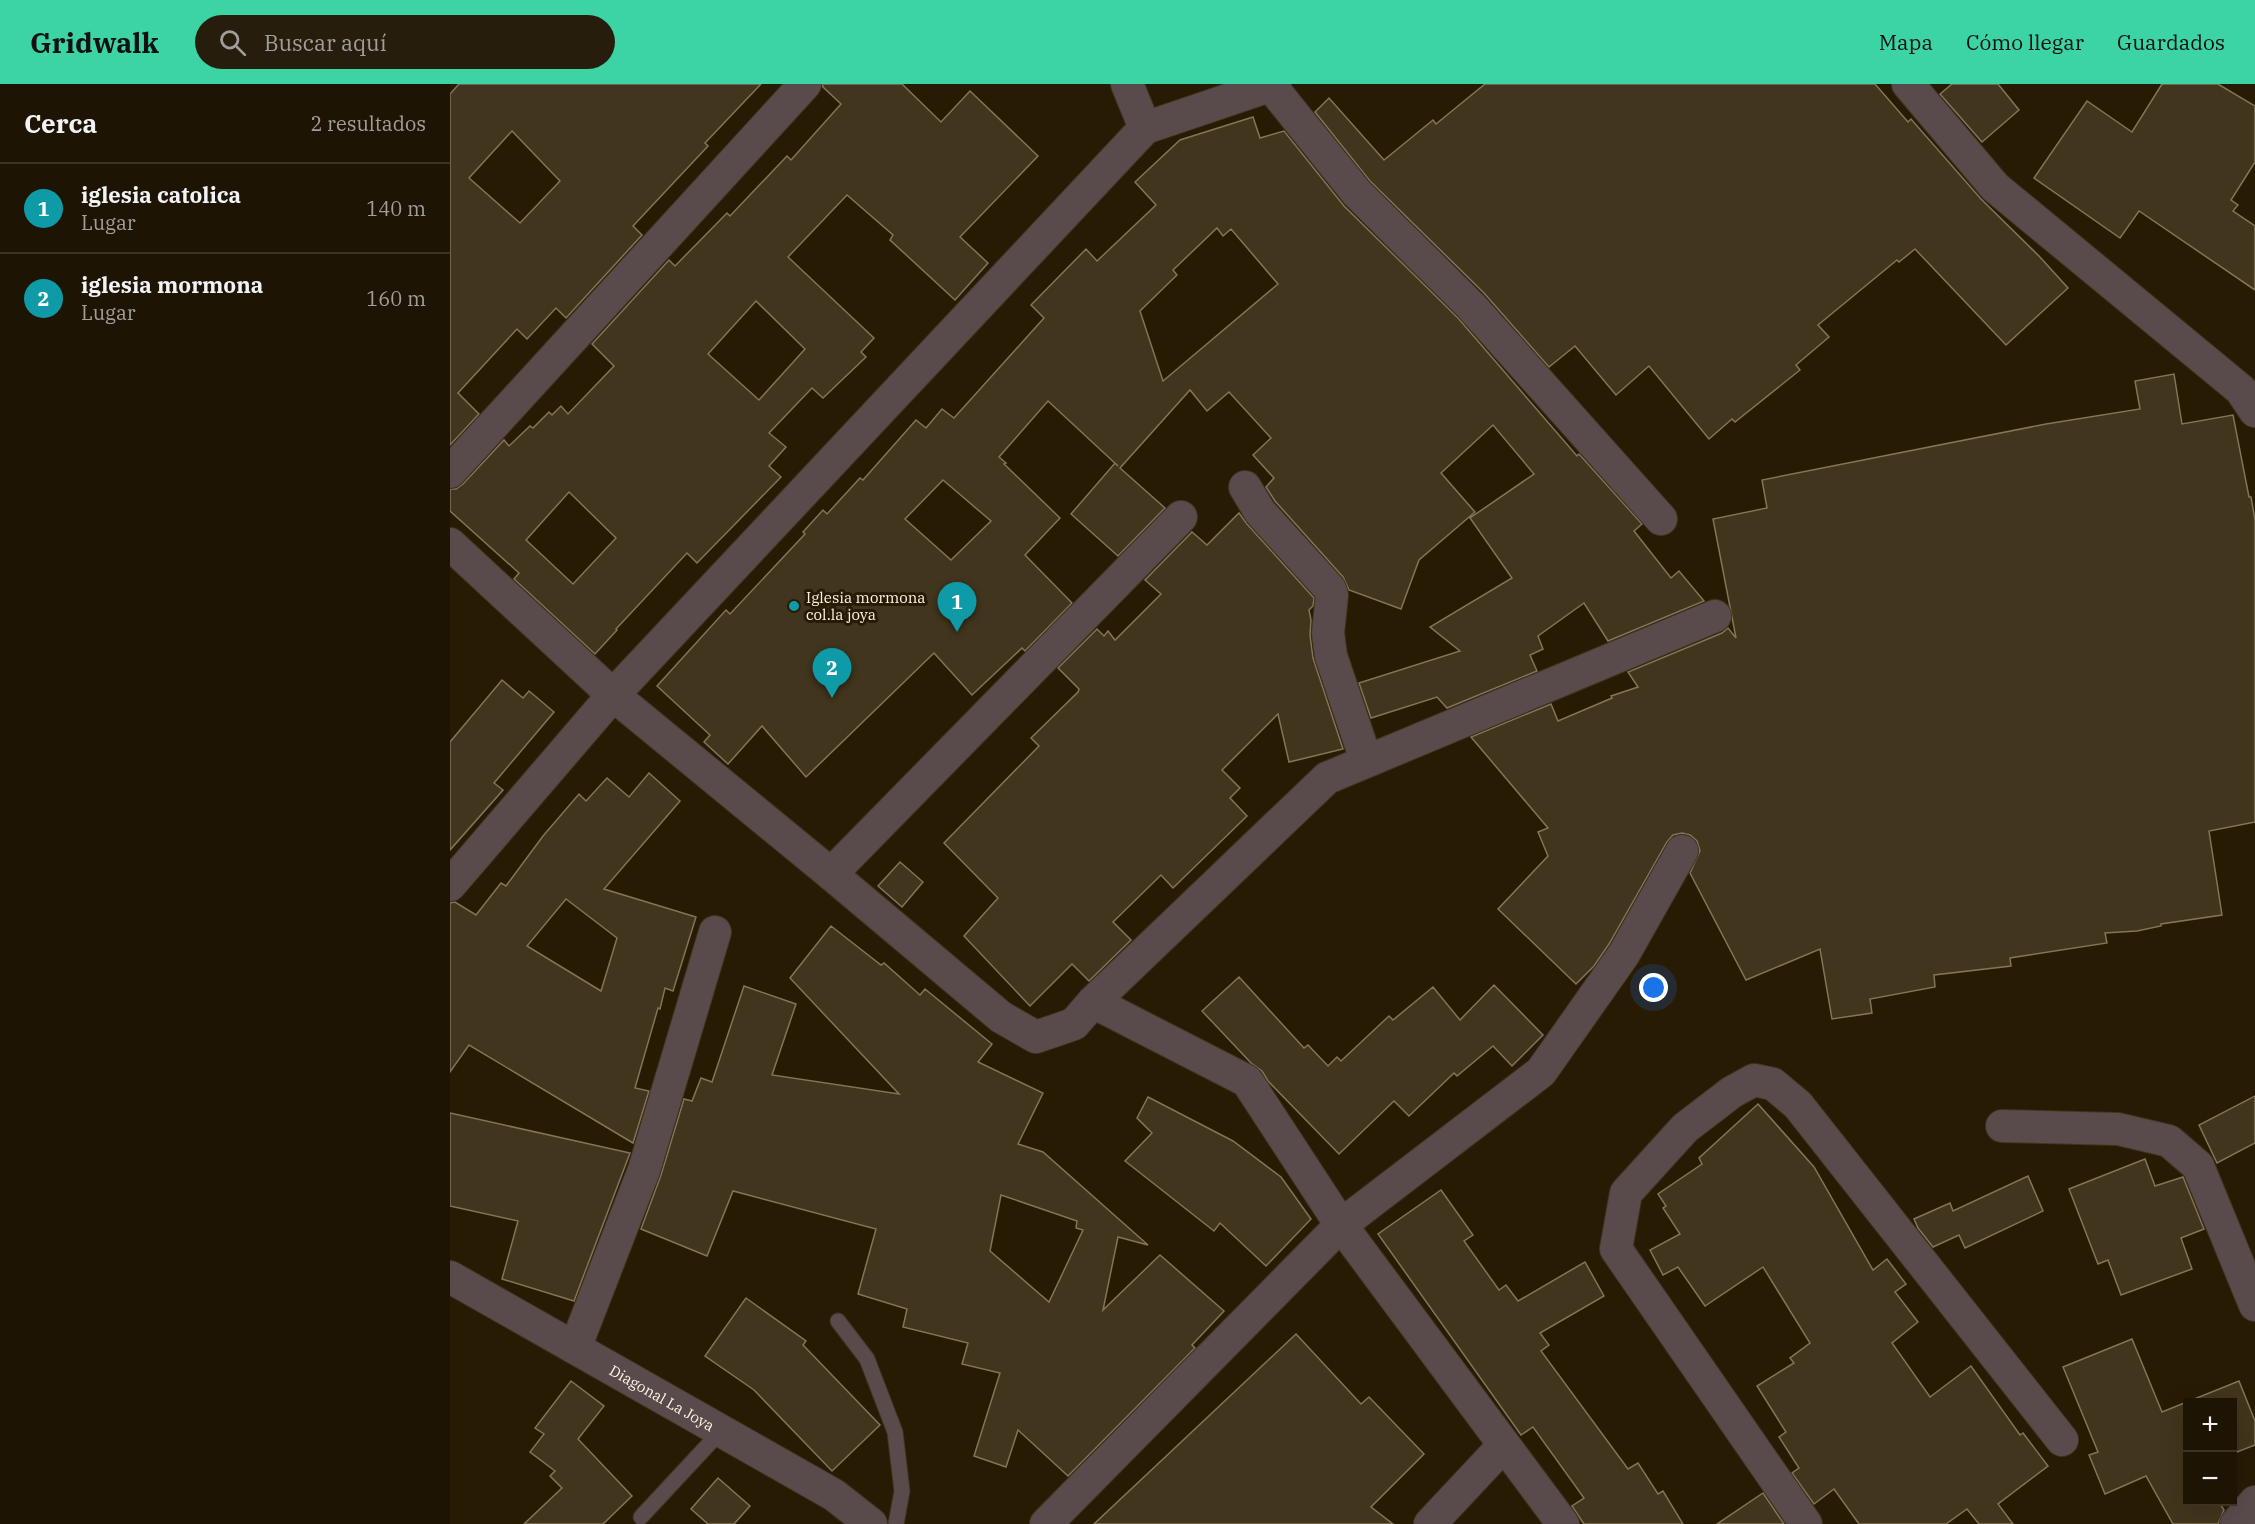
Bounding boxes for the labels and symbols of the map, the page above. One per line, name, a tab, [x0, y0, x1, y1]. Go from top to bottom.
pin: 1	[938, 582, 976, 632]
place label: Iglesia mormona col.la joya	[806, 588, 926, 624]
marker: Iglesia mormona col.la joya	[787, 599, 801, 613]
pin: 2	[812, 648, 851, 698]
your location	[1639, 973, 1668, 1002]
street label: Diagonal La Joya	[606, 1360, 718, 1435]

